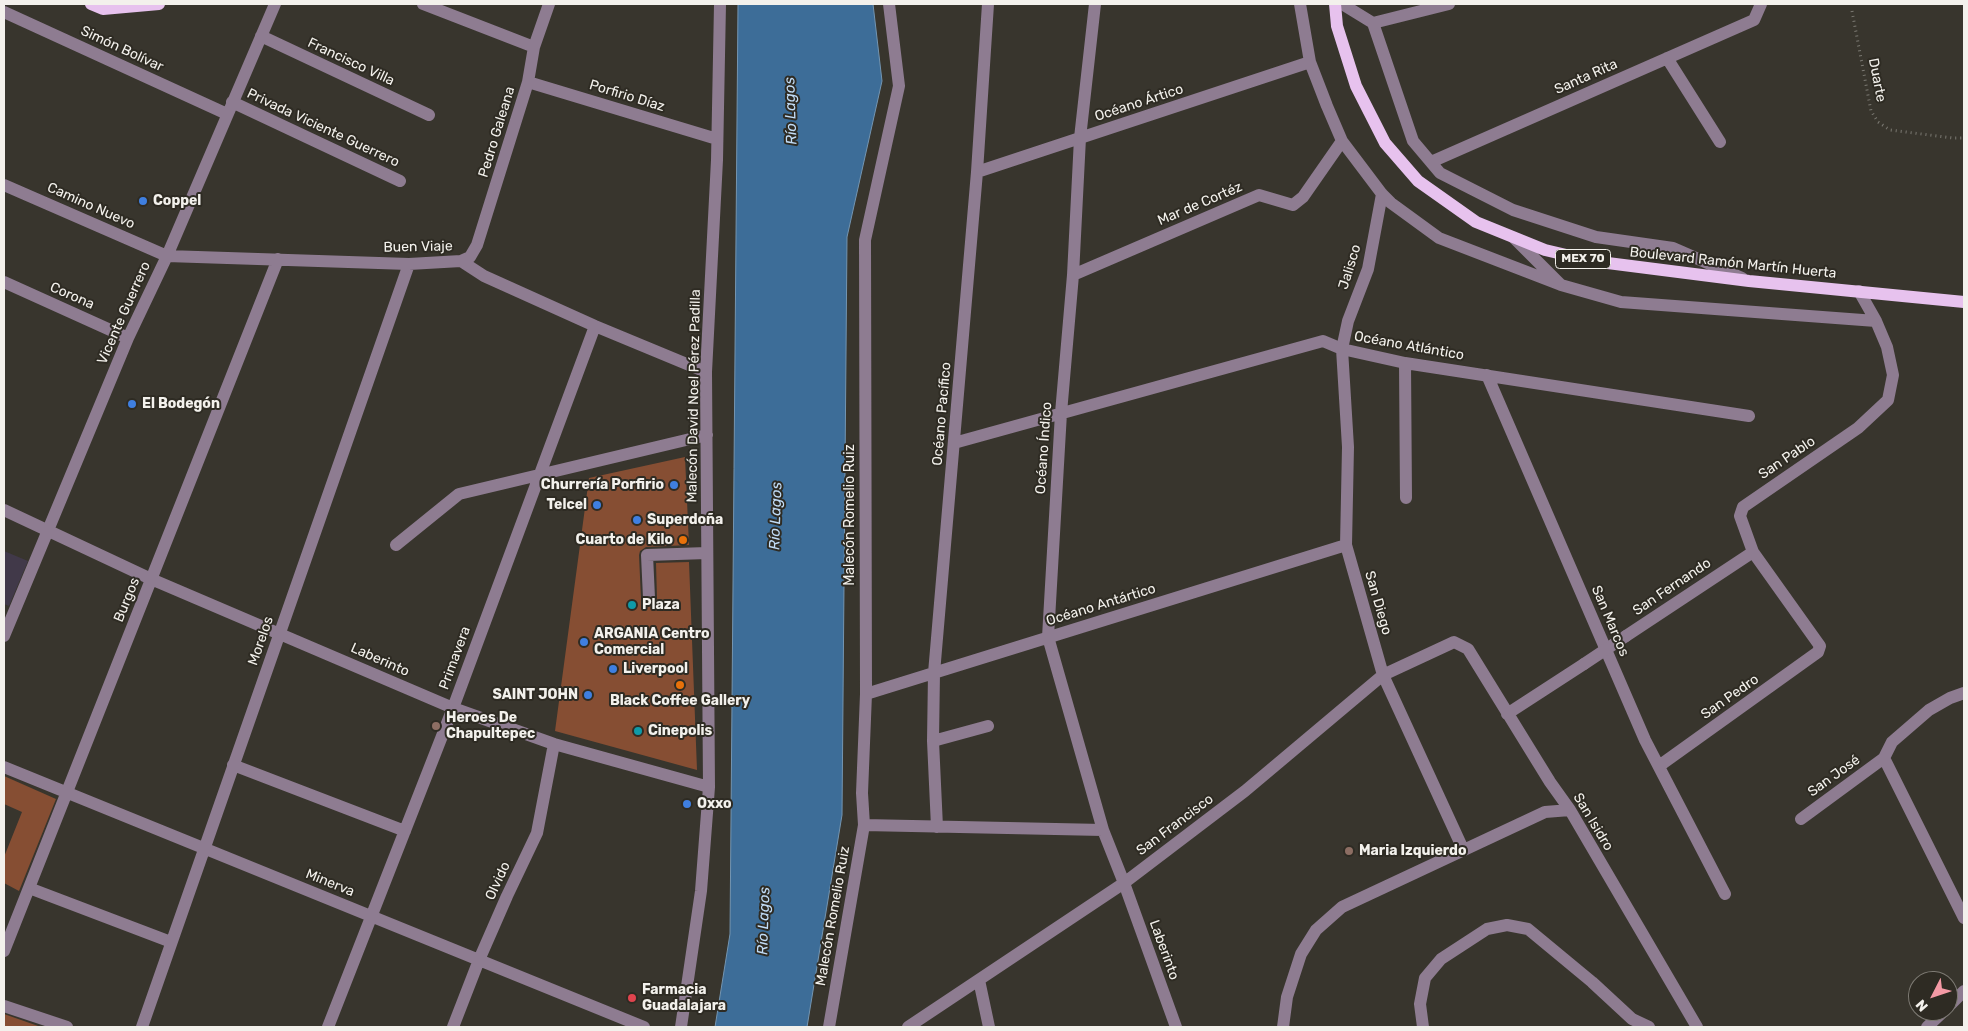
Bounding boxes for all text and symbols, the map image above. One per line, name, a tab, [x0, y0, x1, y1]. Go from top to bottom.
street label: Simón Bolívar	[78, 23, 166, 75]
street label: Francisco Villa	[305, 35, 397, 89]
street label: Santa Rita	[1552, 56, 1620, 98]
street label: Duarte	[1865, 57, 1889, 103]
street label: Porfirio Díaz	[587, 77, 667, 115]
water label: Río Lagos	[781, 77, 801, 145]
street label: Océano Ártico	[1093, 81, 1185, 125]
street label: Privada Viciente Guerrero	[244, 85, 402, 171]
street label: Pedro Galeana	[475, 85, 519, 179]
street label: Camino Nuevo	[45, 179, 137, 233]
street label: Mar de Cortéz	[1155, 179, 1245, 229]
place label: Coppel	[153, 193, 201, 209]
marker: Coppel	[137, 195, 149, 207]
street label: Buen Viaje	[383, 238, 453, 256]
street label: Jalisco	[1335, 242, 1365, 292]
street label: Boulevard Ramón Martín Huerta	[1629, 244, 1837, 282]
road number: MEX 70	[1556, 250, 1610, 268]
street label: Vicente Guerrero	[94, 259, 154, 367]
street label: Corona	[47, 279, 97, 313]
street label: Malecón David Noel Pérez Padilla	[684, 289, 704, 503]
street label: Océano Atlántico	[1353, 328, 1465, 364]
street label: Océano Pacífico	[929, 362, 955, 466]
place label: El Bodegón	[142, 396, 220, 412]
marker: El Bodegón	[126, 398, 138, 410]
street label: Océano Índico	[1032, 401, 1056, 495]
street label: San Pablo	[1755, 433, 1819, 483]
street label: Malecón Romelio Ruiz	[842, 444, 858, 586]
place label: Churrería Porfirio	[541, 477, 664, 493]
marker: Churrería Porfirio	[668, 479, 680, 491]
water label: Río Lagos	[766, 482, 786, 550]
place label: Telcel	[547, 497, 587, 513]
marker: Telcel	[591, 499, 603, 511]
place label: Superdoña	[647, 512, 723, 528]
marker: Superdoña	[631, 514, 643, 526]
place label: Cuarto de Kilo	[576, 532, 673, 548]
marker: Cuarto de Kilo	[677, 534, 689, 546]
street label: San Fernando	[1630, 555, 1714, 619]
street label: San Diego	[1361, 569, 1395, 637]
street label: Burgos	[111, 575, 143, 625]
street label: Océano Antártico	[1044, 580, 1158, 630]
street label: San Marcos	[1588, 583, 1632, 659]
place label: Plaza	[642, 597, 680, 613]
marker: Plaza	[626, 599, 638, 611]
street label: Morelos	[245, 614, 277, 668]
street label: Primavera	[436, 624, 474, 692]
place label: ARGANIA Centro Comercial	[594, 626, 710, 658]
marker: ARGANIA Centro Comercial	[578, 636, 590, 648]
street label: Laberinto	[348, 640, 412, 680]
place label: Liverpool	[623, 661, 688, 677]
marker: Liverpool	[607, 663, 619, 675]
street label: San Pedro	[1698, 671, 1762, 723]
marker: Black Coffee Gallery	[674, 679, 686, 691]
place label: SAINT JOHN	[493, 687, 578, 703]
marker: SAINT JOHN	[582, 689, 594, 701]
place label: Black Coffee Gallery	[610, 693, 750, 709]
place label: Heroes De Chapultepec	[446, 710, 535, 742]
marker: Heroes De Chapultepec	[430, 720, 442, 732]
place label: Cinepolis	[648, 723, 712, 739]
marker: Cinepolis	[632, 725, 644, 737]
street label: San José	[1805, 751, 1863, 801]
street label: San Isidro	[1569, 790, 1617, 854]
street label: San Francisco	[1133, 791, 1217, 859]
place label: Oxxo	[697, 796, 732, 812]
marker: Oxxo	[681, 798, 693, 810]
place label: Maria Izquierdo	[1359, 843, 1466, 859]
street label: Malecón Romelio Ruiz	[812, 845, 854, 987]
marker: Maria Izquierdo	[1343, 845, 1355, 857]
street label: Olvido	[482, 859, 514, 903]
street label: Minerva	[303, 866, 357, 900]
water label: Río Lagos	[754, 887, 774, 955]
street label: Laberinto	[1145, 918, 1183, 982]
north arrow	[1908, 971, 1958, 1021]
place label: Farmacia Guadalajara	[642, 982, 726, 1014]
marker: Farmacia Guadalajara	[626, 992, 638, 1004]
text: N	[1912, 996, 1932, 1015]

